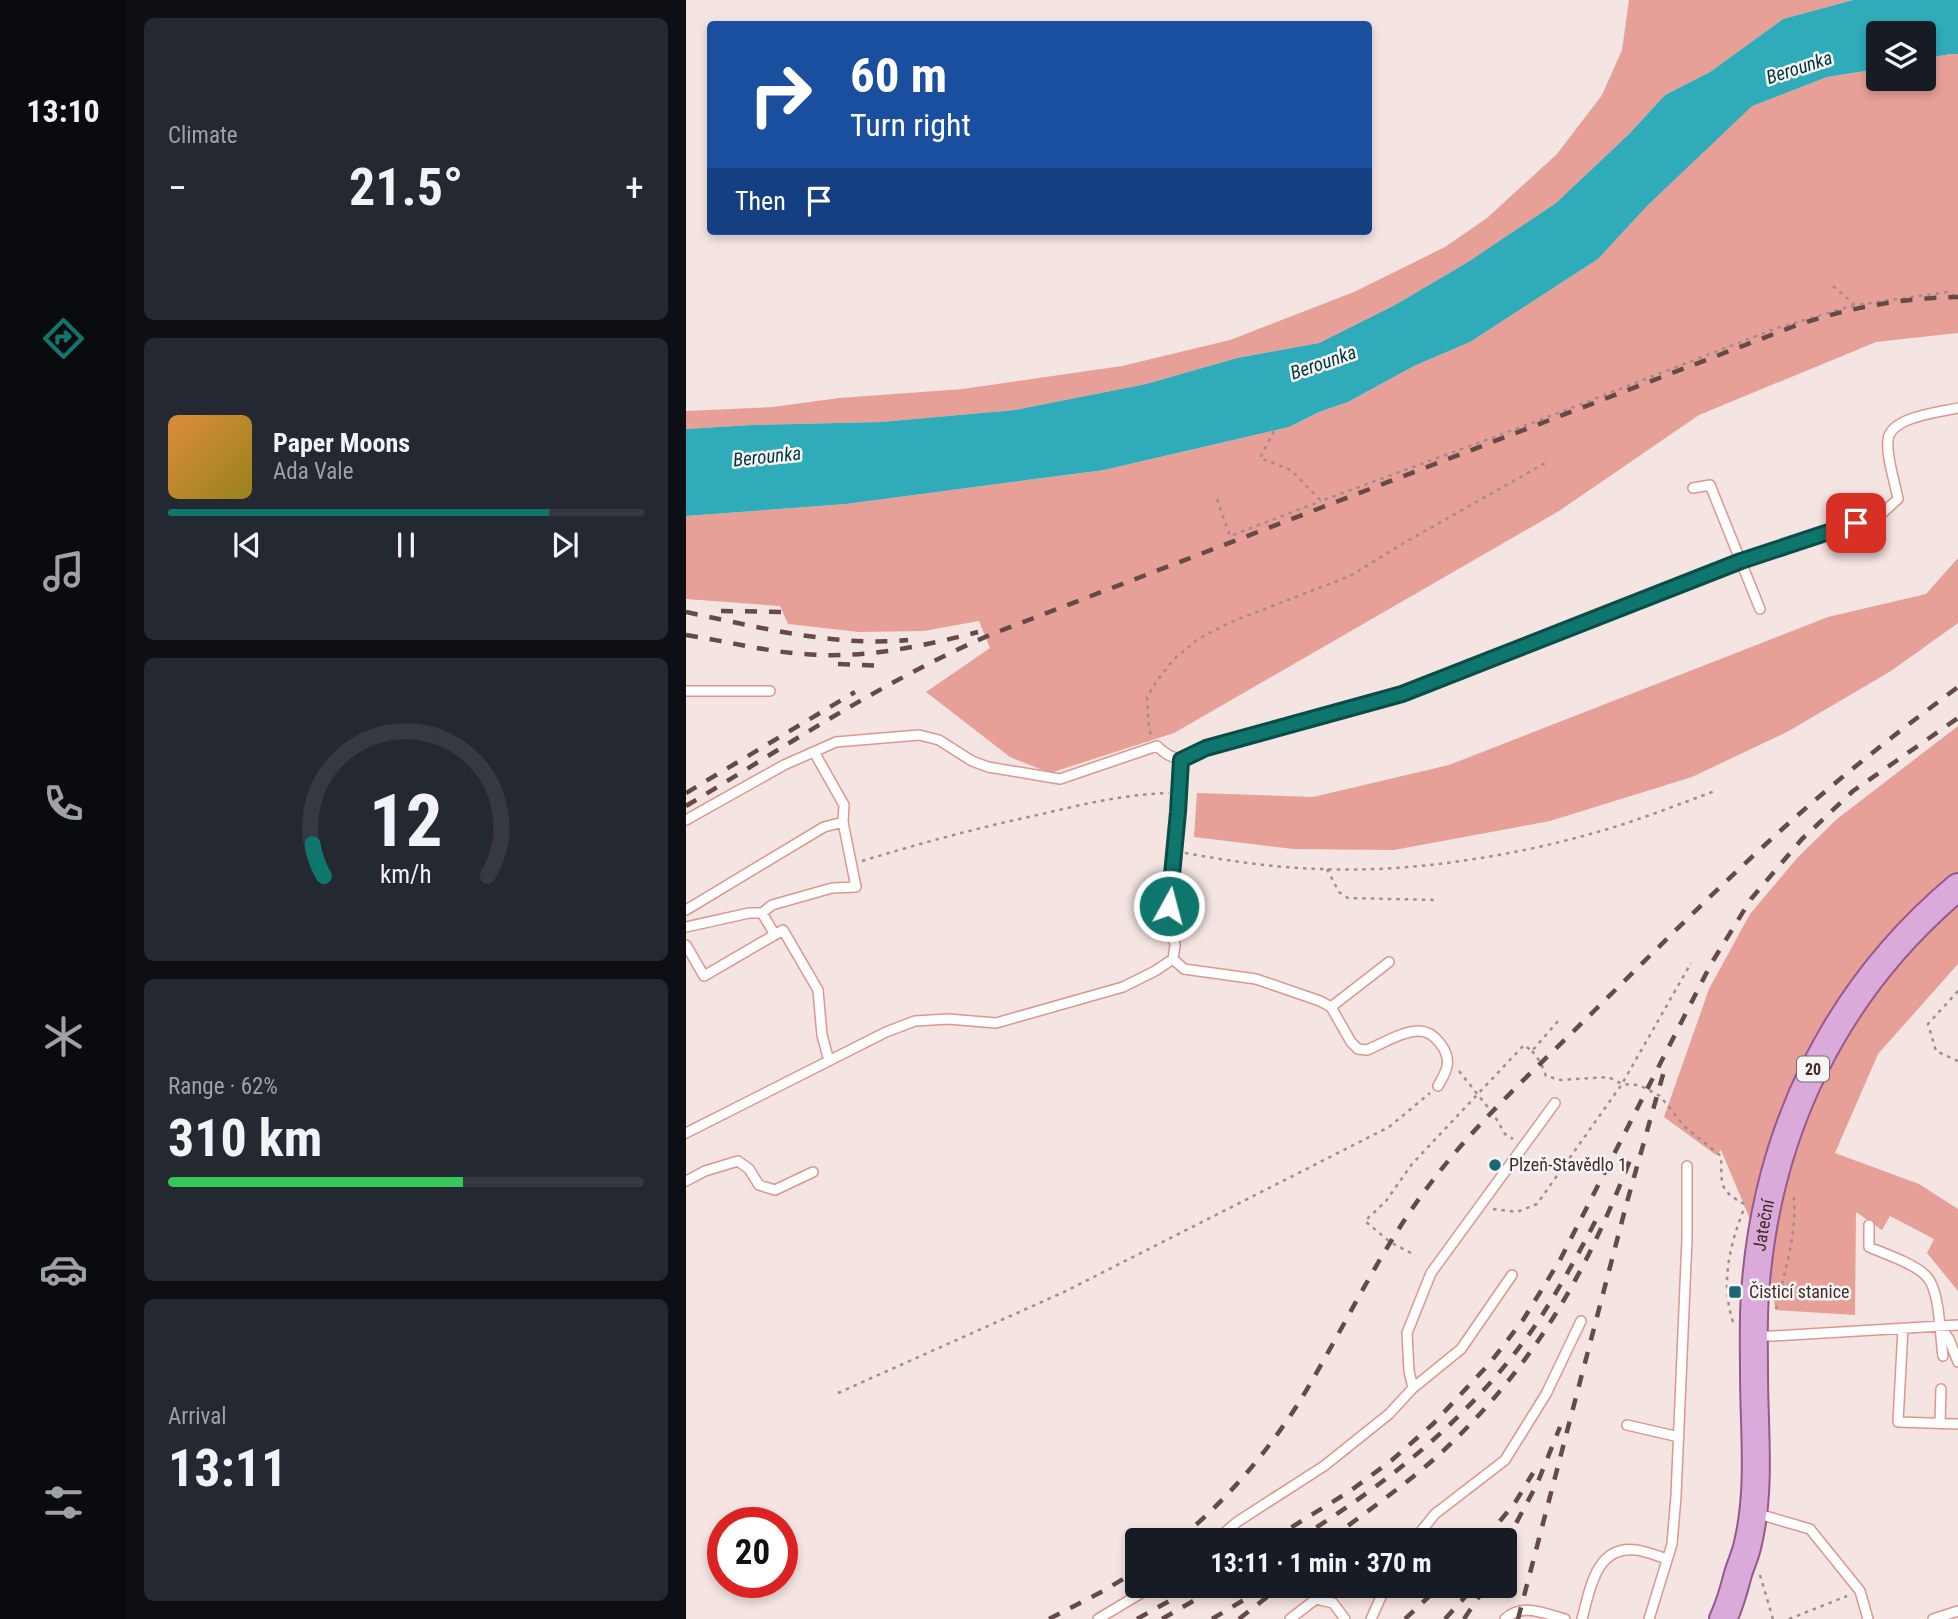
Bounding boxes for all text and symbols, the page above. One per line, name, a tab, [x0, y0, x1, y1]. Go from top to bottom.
map controls	[1866, 21, 1936, 91]
button: layers	[1866, 21, 1936, 91]
water label: Berounka	[1763, 46, 1835, 89]
text: 60 m	[850, 47, 947, 104]
icon: right	[735, 49, 826, 140]
text: 13:10	[26, 92, 100, 130]
text: Turn right	[850, 106, 971, 144]
text: Climate	[168, 122, 238, 149]
text: 21.5°	[349, 157, 463, 218]
text: −	[168, 166, 187, 210]
text: +	[625, 166, 644, 210]
icon: arrive	[800, 182, 838, 220]
text: Then	[735, 186, 786, 216]
icon: directions	[39, 314, 88, 363]
water label: Berounka	[1287, 340, 1359, 384]
text: Paper Moons	[273, 428, 410, 458]
water label: Berounka	[732, 441, 802, 472]
text: Ada Vale	[273, 458, 353, 485]
pin	[1826, 493, 1886, 553]
icon: arrive	[1837, 504, 1875, 542]
icon: previous	[228, 526, 266, 564]
icon: pause	[387, 526, 425, 564]
icon: next	[546, 526, 584, 564]
icon: music	[39, 547, 88, 596]
text: 12	[369, 778, 443, 864]
icon: phone	[39, 779, 88, 828]
text: km/h	[380, 859, 432, 888]
position arrow	[1132, 869, 1206, 943]
icon: climate	[39, 1012, 88, 1061]
road number: 20	[1797, 1056, 1829, 1082]
text: Range · 62%	[168, 1073, 278, 1100]
text: 310 km	[168, 1108, 322, 1169]
place label: Plzeň-Stavědlo 1	[1509, 1154, 1627, 1175]
marker: Plzeň-Stavědlo 1	[1487, 1157, 1503, 1173]
street label: Jateční	[1748, 1196, 1778, 1253]
icon: car	[39, 1245, 88, 1294]
place label: Čisticí stanice	[1749, 1281, 1849, 1302]
marker: Čisticí stanice	[1727, 1284, 1743, 1300]
text: Arrival	[168, 1403, 227, 1430]
text: 13:11	[168, 1438, 287, 1499]
icon: filters	[39, 1478, 88, 1527]
speed limit sign: 20	[707, 1507, 798, 1598]
text: 13:11 · 1 min · 370 m	[1211, 1548, 1431, 1578]

